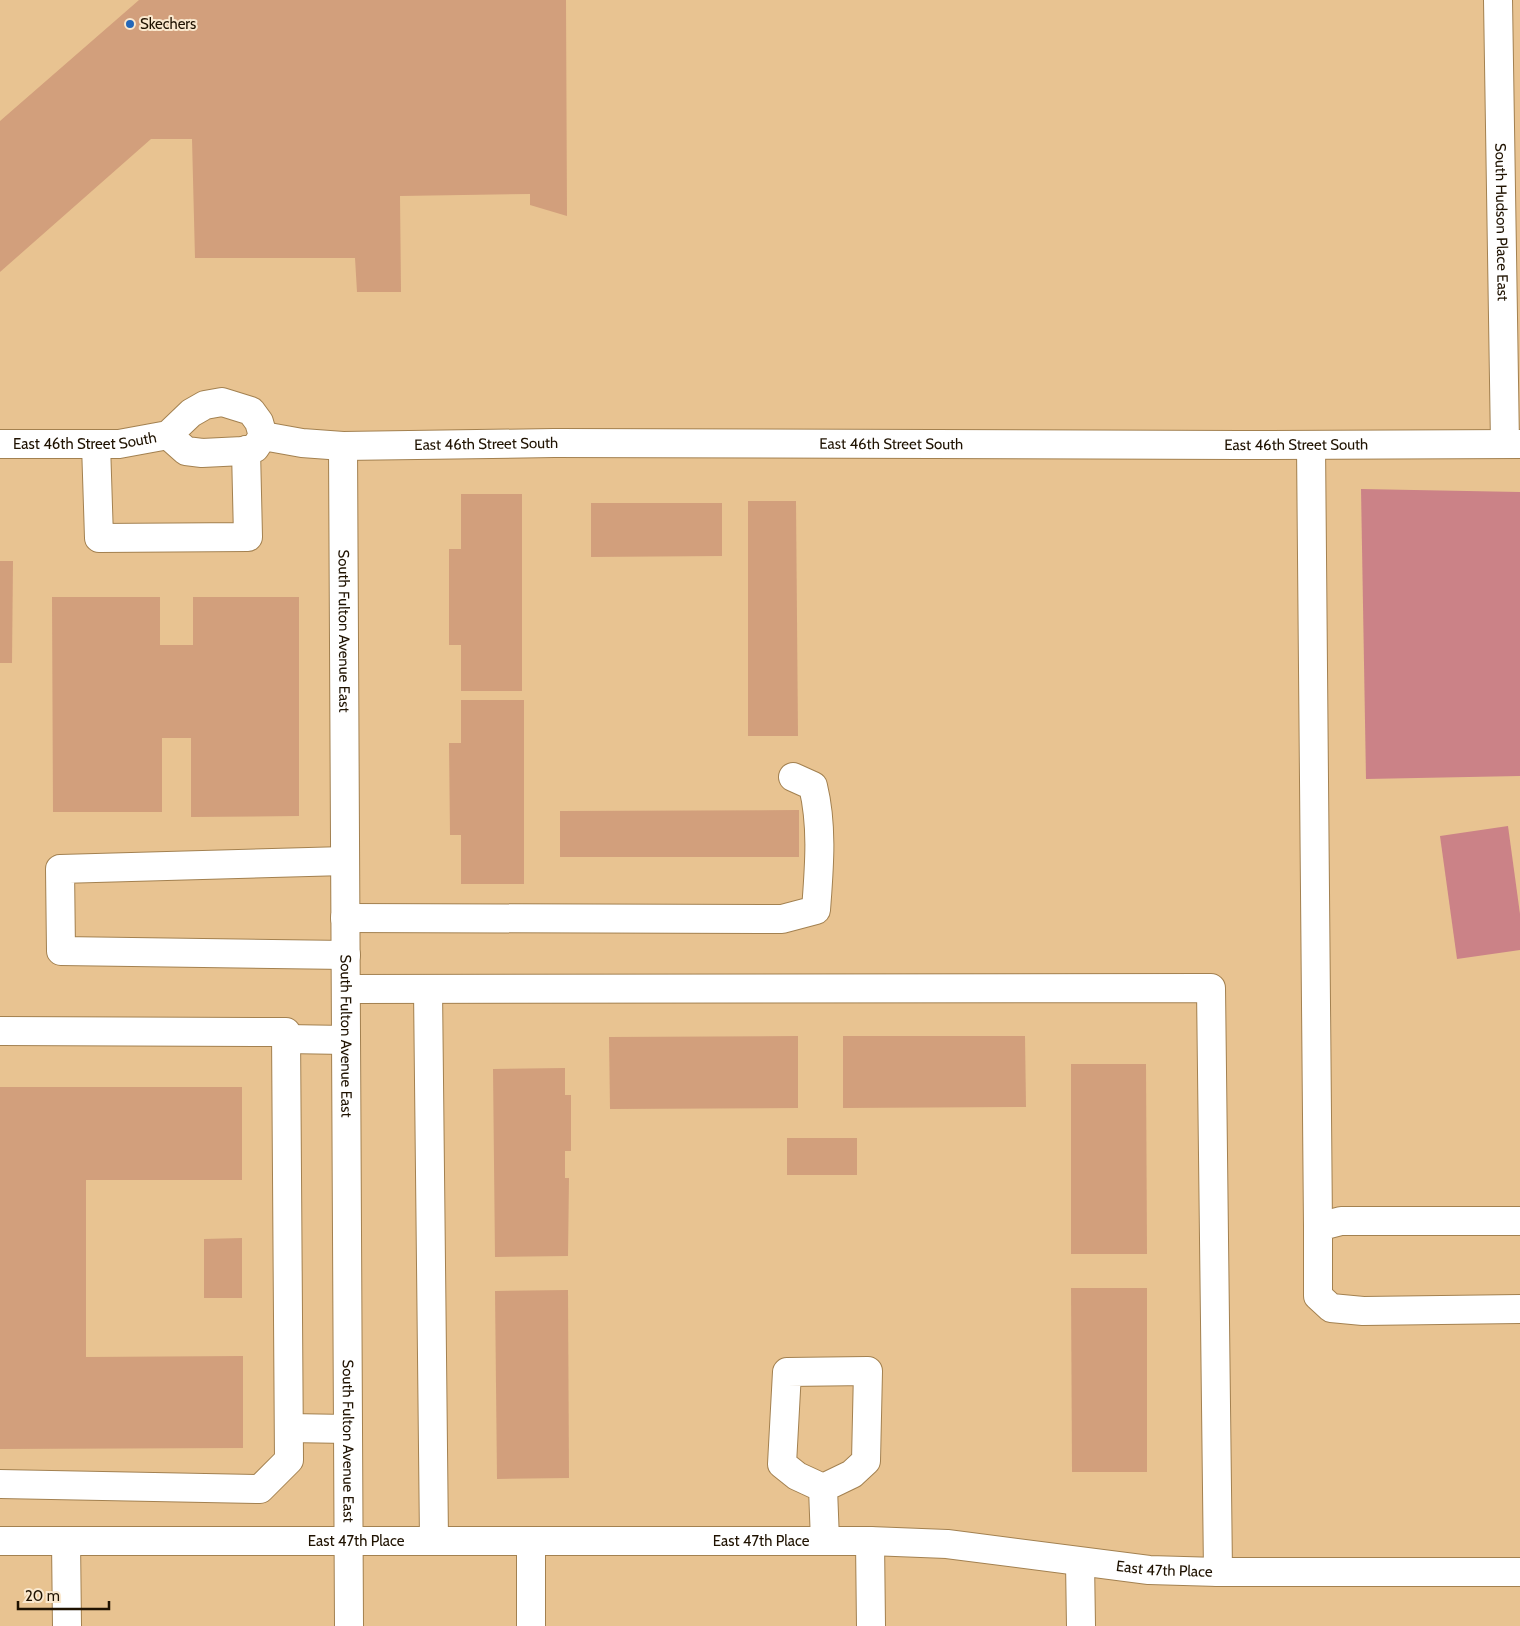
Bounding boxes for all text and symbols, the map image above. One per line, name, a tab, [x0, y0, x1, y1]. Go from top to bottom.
place label: Skechers	[140, 15, 196, 33]
marker: Skechers	[124, 18, 136, 30]
street label: South Hudson Place East	[1491, 143, 1512, 301]
street label: East 46th Street South	[13, 428, 158, 453]
street label: East 46th Street South	[414, 434, 558, 454]
street label: East 46th Street South	[819, 435, 963, 453]
street label: East 46th Street South	[1224, 436, 1368, 454]
street label: South Fulton Avenue East	[335, 550, 353, 712]
street label: South Fulton Avenue East	[337, 955, 355, 1117]
street label: South Fulton Avenue East	[339, 1360, 357, 1522]
street label: East 47th Place	[308, 1532, 405, 1550]
street label: East 47th Place	[713, 1532, 810, 1550]
street label: East 47th Place	[1115, 1557, 1213, 1581]
scale bar	[18, 1578, 109, 1610]
text: 20 m	[25, 1587, 60, 1605]

